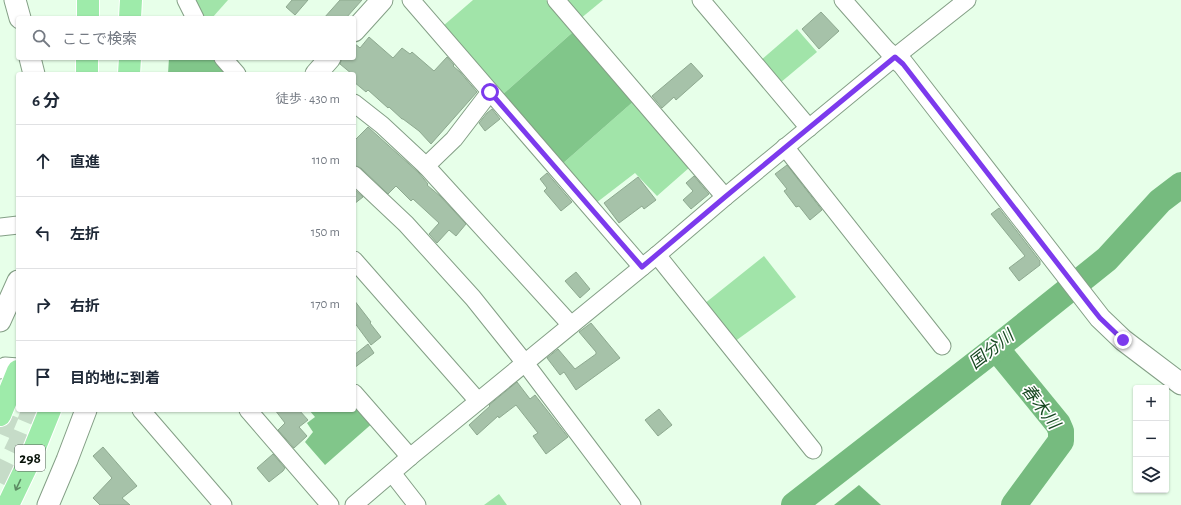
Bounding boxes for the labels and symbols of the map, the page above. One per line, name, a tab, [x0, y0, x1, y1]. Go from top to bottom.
route start	[481, 83, 499, 101]
water label: 国分川	[966, 326, 1018, 372]
route end	[1114, 331, 1132, 349]
water label: 春木川	[1018, 380, 1065, 433]
road number: 298	[15, 445, 45, 471]
one-way arrow	[14, 478, 21, 490]

